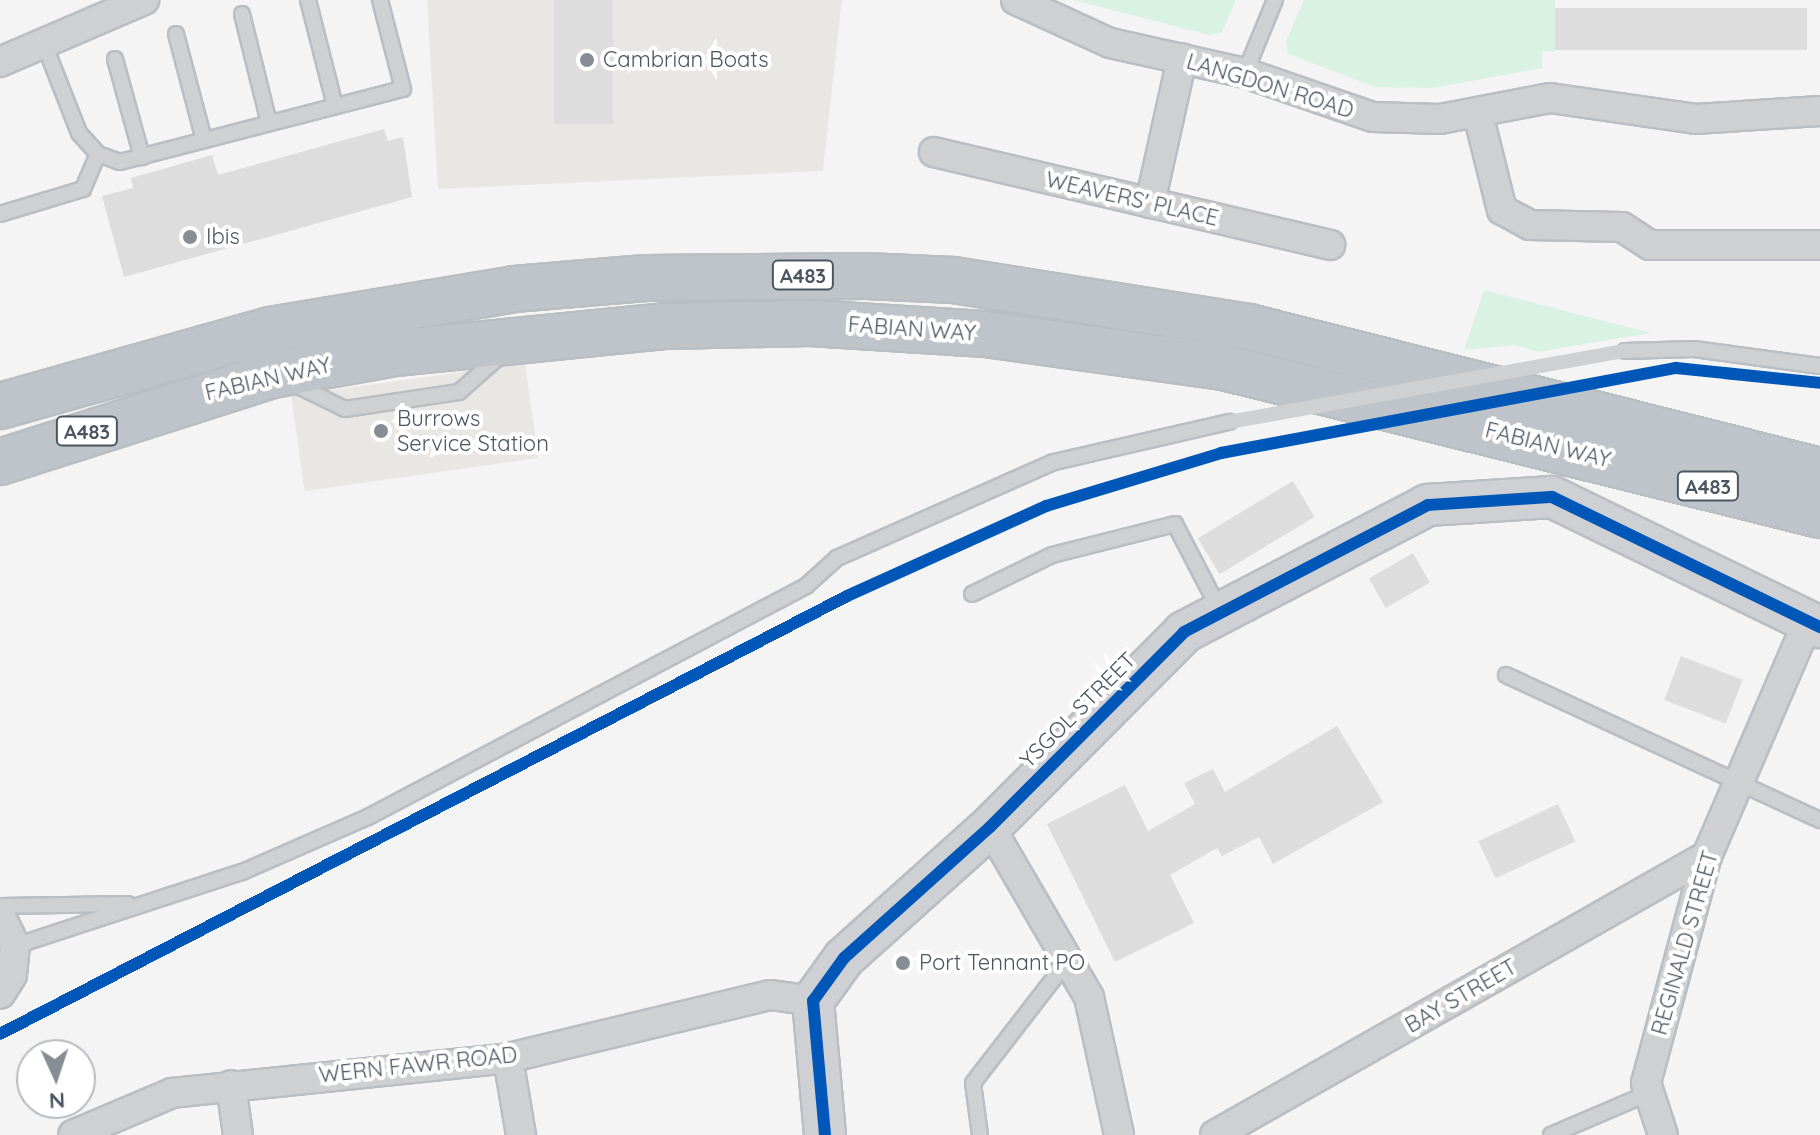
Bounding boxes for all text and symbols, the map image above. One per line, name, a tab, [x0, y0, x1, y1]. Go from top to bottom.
place label: Cambrian Boats	[603, 47, 768, 73]
street label: LANGDON ROAD	[1183, 48, 1357, 124]
marker: Cambrian Boats	[578, 51, 596, 69]
street label: WEAVERS' PLACE	[1043, 166, 1221, 232]
place label: Ibis	[206, 224, 240, 250]
marker: Ibis	[181, 228, 199, 246]
road number: A483	[771, 259, 835, 291]
street label: FABIAN WAY	[847, 311, 977, 347]
street label: FABIAN WAY	[202, 352, 334, 406]
place label: Burrows Service Station	[397, 405, 549, 456]
road number: A483	[55, 415, 119, 447]
street label: FABIAN WAY	[1483, 417, 1613, 473]
marker: Burrows Service Station	[372, 422, 390, 440]
road number: A483	[1676, 470, 1740, 502]
street label: YSGOL STREET	[1015, 647, 1141, 773]
street label: REGINALD STREET	[1646, 848, 1724, 1038]
place label: Port Tennant PO	[919, 950, 1085, 976]
street label: BAY STREET	[1400, 953, 1522, 1039]
marker: Port Tennant PO	[894, 954, 912, 972]
north arrow	[16, 1039, 96, 1119]
street label: WERN FAWR ROAD	[318, 1041, 518, 1089]
text: N	[48, 1087, 66, 1115]

